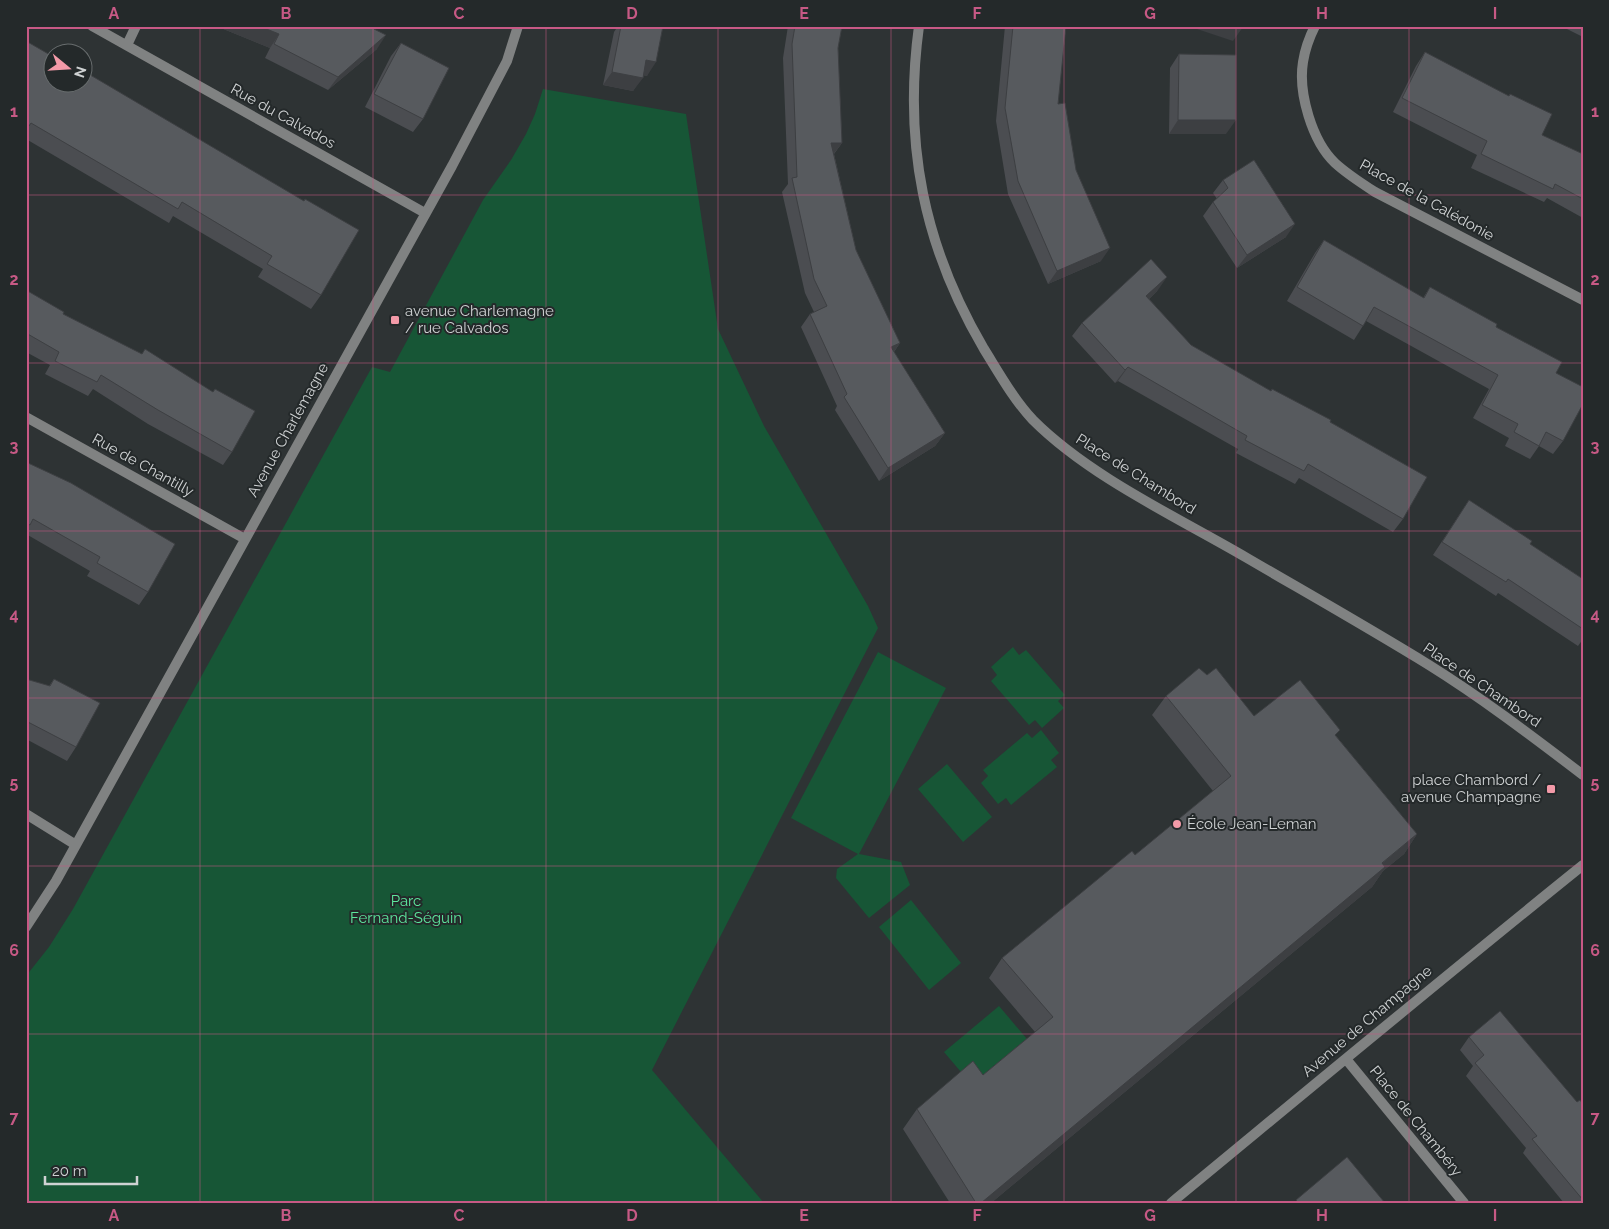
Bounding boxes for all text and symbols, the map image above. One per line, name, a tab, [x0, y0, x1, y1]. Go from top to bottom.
text: A	[109, 4, 120, 23]
text: B	[281, 4, 292, 23]
text: C	[454, 4, 465, 23]
text: D	[626, 4, 638, 23]
text: E	[799, 4, 809, 23]
text: F	[972, 4, 982, 23]
text: G	[1144, 4, 1156, 23]
text: H	[1316, 4, 1328, 23]
text: I	[1493, 4, 1497, 23]
north arrow	[42, 42, 92, 92]
text: N	[71, 64, 90, 80]
street label: Rue du Calvados	[227, 80, 339, 152]
text: 1	[10, 102, 18, 121]
text: 1	[1591, 102, 1599, 121]
street label: Place de la Calédonie	[1357, 156, 1497, 245]
text: 2	[9, 270, 19, 289]
text: 2	[1590, 270, 1600, 289]
place label: avenue Charlemagne / rue Calvados	[405, 302, 554, 337]
marker: avenue Charlemagne / rue Calvados	[389, 314, 401, 326]
street label: Avenue Charlemagne	[244, 360, 332, 500]
street label: Rue de Chantilly	[89, 430, 197, 500]
street label: Place de Chambord	[1073, 430, 1199, 518]
text: 3	[10, 437, 19, 456]
text: 3	[1591, 437, 1600, 456]
text: 4	[9, 605, 19, 624]
text: 4	[1590, 605, 1600, 624]
street label: Place de Chambord	[1420, 639, 1544, 731]
place label: place Chambord / avenue Champagne	[1401, 771, 1541, 806]
text: 5	[10, 773, 19, 792]
text: 5	[1591, 773, 1600, 792]
marker: place Chambord / avenue Champagne	[1545, 783, 1557, 795]
place label: École Jean-Leman	[1187, 815, 1317, 833]
marker: École Jean-Leman	[1171, 818, 1183, 830]
park label: Parc Fernand-Séguin	[350, 892, 462, 927]
text: 6	[9, 941, 19, 960]
text: 6	[1590, 941, 1600, 960]
street label: Avenue de Champagne	[1299, 961, 1436, 1080]
street label: Place de Chambéry	[1366, 1062, 1466, 1180]
text: 7	[10, 1108, 19, 1127]
text: 7	[1591, 1108, 1600, 1127]
scale bar	[45, 1154, 138, 1186]
text: 20 m	[52, 1162, 87, 1180]
text: A	[109, 1206, 120, 1225]
text: B	[281, 1206, 292, 1225]
text: C	[454, 1206, 465, 1225]
text: D	[626, 1206, 638, 1225]
text: E	[799, 1206, 809, 1225]
text: F	[972, 1206, 982, 1225]
text: G	[1144, 1206, 1156, 1225]
text: H	[1316, 1206, 1328, 1225]
text: I	[1493, 1206, 1497, 1225]

